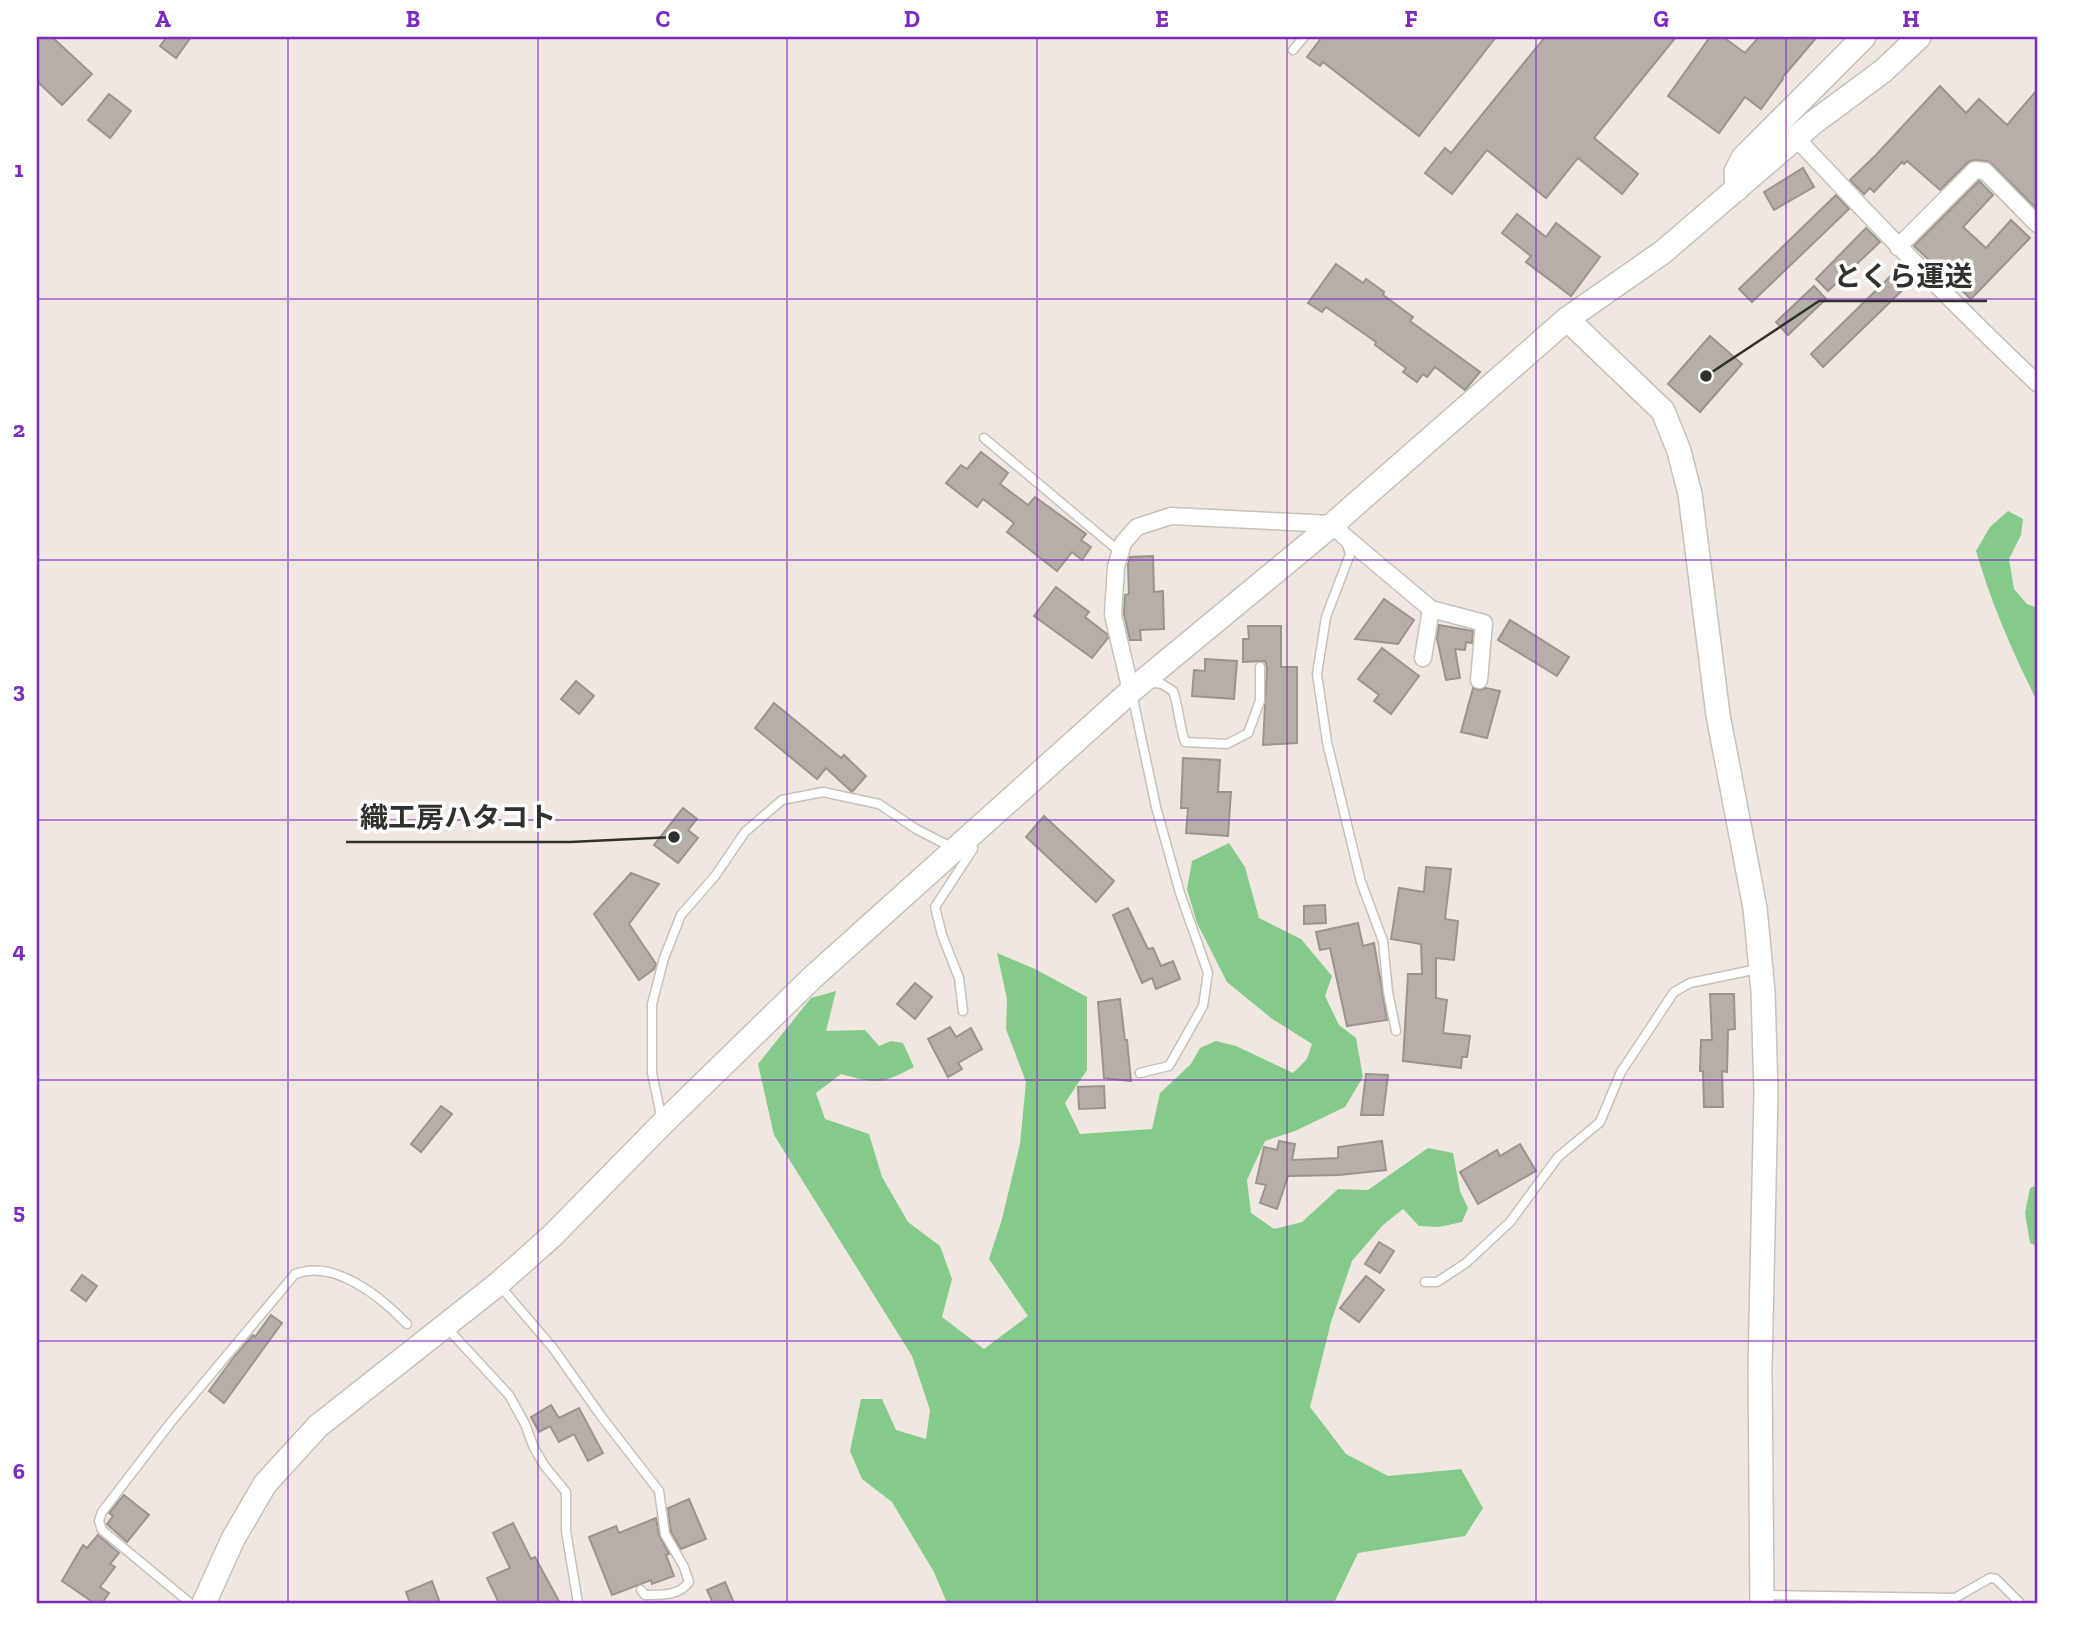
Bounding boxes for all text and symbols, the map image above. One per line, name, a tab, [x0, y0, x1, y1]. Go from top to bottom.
text: A	[155, 5, 171, 33]
text: B	[406, 5, 420, 33]
text: C	[656, 5, 670, 33]
text: D	[904, 5, 920, 33]
text: E	[1155, 5, 1169, 33]
text: F	[1404, 5, 1418, 33]
text: G	[1653, 5, 1669, 33]
text: H	[1902, 5, 1920, 33]
text: 1	[14, 155, 24, 183]
callout: とくら運送	[1819, 252, 1987, 301]
text: とくら運送	[1833, 260, 1973, 293]
text: 2	[13, 415, 25, 443]
text: 3	[13, 676, 25, 704]
callout: 織工房ハタコト	[346, 793, 570, 842]
text: 織工房ハタコト	[360, 801, 556, 834]
text: 4	[12, 936, 26, 964]
text: 5	[13, 1197, 25, 1225]
text: 6	[13, 1457, 25, 1485]

